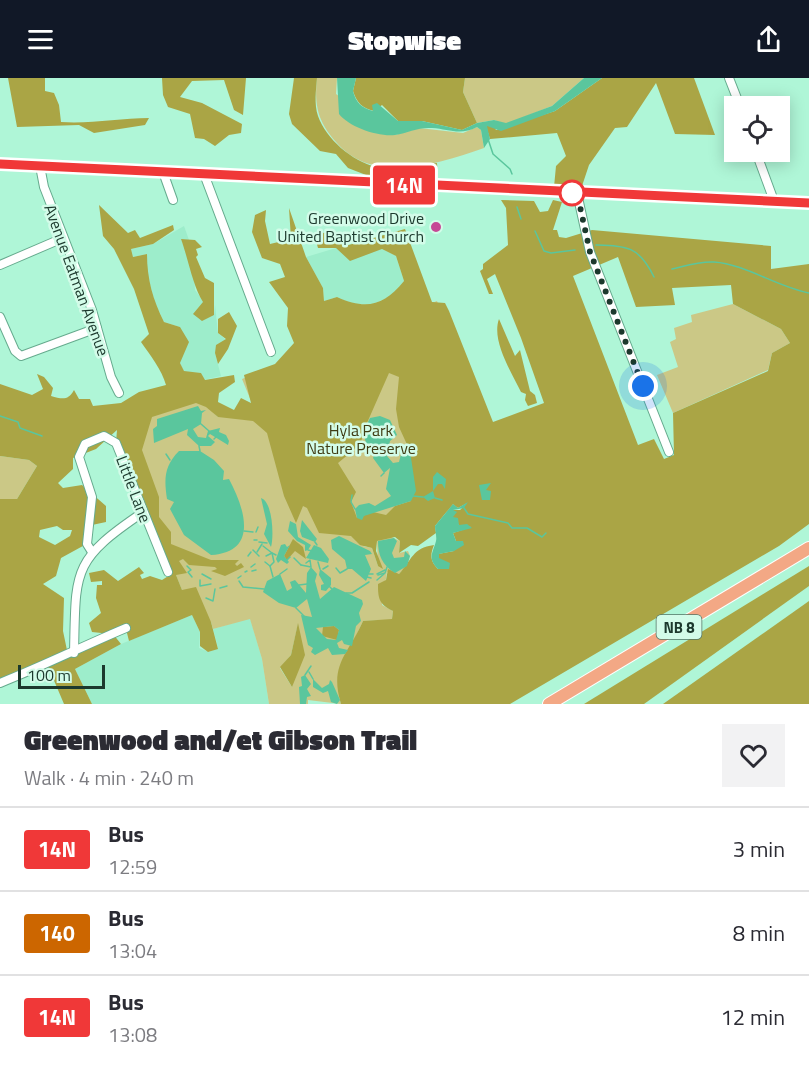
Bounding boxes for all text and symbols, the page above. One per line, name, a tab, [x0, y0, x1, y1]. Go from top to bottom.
text: Stopwise	[348, 19, 461, 60]
icon: menu	[24, 23, 57, 56]
icon: share	[752, 23, 785, 56]
map controls	[724, 96, 790, 162]
button: locate	[724, 96, 790, 162]
line badge: 14N	[370, 166, 438, 204]
text: 14N	[385, 169, 423, 201]
unlabelled marker	[559, 180, 585, 206]
street label: Avenue Eatman Avenue	[38, 201, 116, 359]
place label: Greenwood Drive United Baptist Church	[277, 206, 424, 248]
marker: Greenwood Drive United Baptist Church	[429, 220, 443, 234]
your location	[628, 371, 658, 401]
park label: Hyla Park Nature Preserve	[306, 418, 416, 460]
street label: Little Lane	[110, 452, 158, 526]
road number: NB 8	[656, 615, 702, 639]
scale bar	[18, 662, 105, 690]
text: 100 m	[27, 663, 71, 687]
text: Greenwood and/et Gibson Trail	[24, 718, 417, 761]
button: heart	[722, 724, 785, 787]
text: Walk · 4 min · 240 m	[24, 762, 194, 793]
text: Bus	[108, 817, 144, 851]
text: 3 min	[733, 832, 785, 866]
text: 14N	[38, 833, 76, 865]
text: 12:59	[108, 851, 157, 882]
text: Bus	[108, 901, 144, 935]
text: 8 min	[733, 916, 785, 950]
text: 140	[39, 917, 75, 949]
text: 13:04	[108, 935, 157, 966]
text: Bus	[108, 985, 144, 1019]
text: 12 min	[720, 1000, 785, 1034]
text: 14N	[38, 1001, 76, 1033]
text: 13:08	[108, 1019, 157, 1050]

